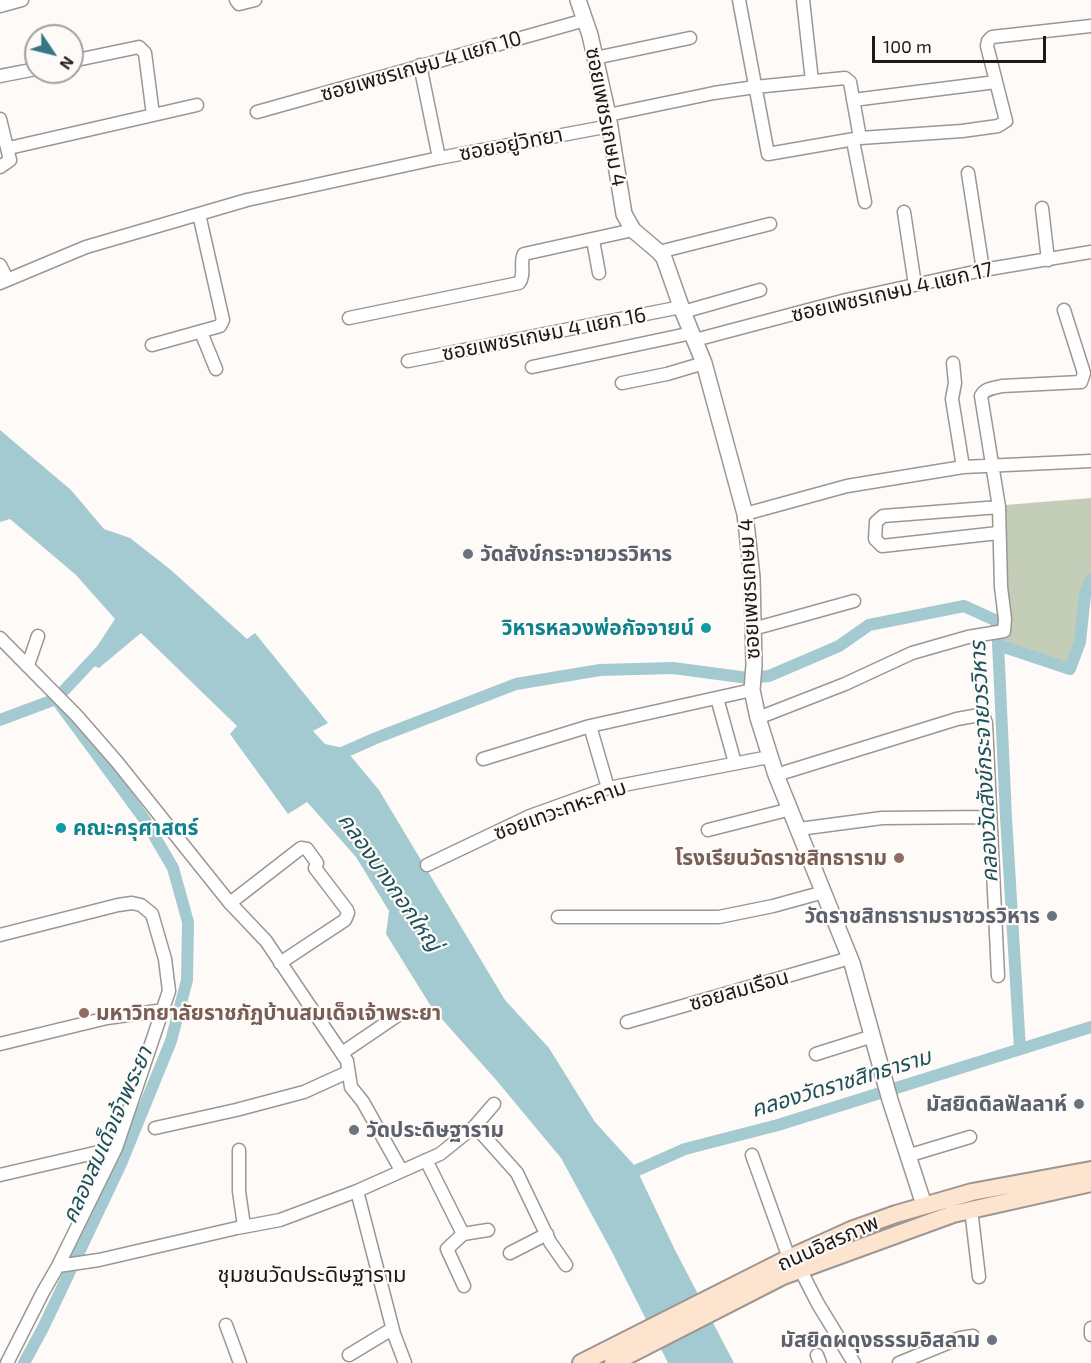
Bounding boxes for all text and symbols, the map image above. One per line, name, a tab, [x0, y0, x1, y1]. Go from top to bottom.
north arrow	[24, 24, 84, 84]
scale bar	[875, 24, 1049, 62]
street label: ซอยเพชรเกษม 4 แยก 10	[318, 25, 524, 107]
text: 100 m	[883, 35, 932, 57]
street label: ซอยเพชรเกษม 4	[580, 45, 632, 189]
text: N	[56, 53, 79, 74]
street label: ซอยอยู่วิทยา	[457, 122, 565, 166]
street label: ซอยเพชรเกษม 4 แยก 17	[789, 257, 995, 327]
street label: ซอยเพชรเกษม 4 แยก 16	[440, 302, 648, 366]
street label: ซอยเพชรเกษม 4	[733, 518, 765, 660]
place label: วัดสังข์กระจายวรวิหาร	[480, 541, 672, 567]
marker: วัดสังข์กระจายวรวิหาร	[461, 547, 475, 561]
place label: วิหารหลวงพ่อกัจจายน์	[502, 615, 694, 641]
marker: วิหารหลวงพ่อกัจจายน์	[699, 621, 713, 635]
water label: คลองวัดสังข์กระจายวรวิหาร	[965, 641, 1003, 883]
street label: ซอยเทวะทหะคาม	[490, 774, 630, 846]
water label: คลองบางกอกใหญ่	[332, 808, 448, 956]
place label: คณะครุศาสตร์	[73, 815, 198, 841]
marker: คณะครุศาสตร์	[54, 821, 68, 835]
place label: โรงเรียนวัดราชสิทธาราม	[675, 845, 887, 871]
marker: โรงเรียนวัดราชสิทธาราม	[892, 851, 906, 865]
place label: วัดราชสิทธารามราชวรวิหาร	[805, 903, 1040, 929]
marker: วัดราชสิทธารามราชวรวิหาร	[1045, 909, 1059, 923]
street label: ซอยสมเรือน	[686, 964, 792, 1016]
place label: มหาวิทยาลัยราชภัฏบ้านสมเด็จเจ้าพระยา	[96, 1000, 441, 1026]
marker: มหาวิทยาลัยราชภัฏบ้านสมเด็จเจ้าพระยา	[77, 1006, 91, 1020]
water label: คลองสมเด็จเจ้าพระยา	[56, 1043, 158, 1227]
water label: คลองวัดราชสิทธาราม	[748, 1043, 934, 1123]
place label: มัสยิดดิลฟัลลาห์	[926, 1091, 1067, 1117]
marker: มัสยิดดิลฟัลลาห์	[1072, 1097, 1086, 1111]
place label: วัดประดิษฐาราม	[366, 1117, 504, 1143]
marker: วัดประดิษฐาราม	[347, 1123, 361, 1137]
street label: ถนนอิสรภาพ	[773, 1209, 883, 1277]
district label: ชุมชนวัดประดิษฐาราม	[218, 1262, 406, 1288]
place label: มัสยิดผดุงธรรมอิสลาม	[780, 1327, 980, 1353]
marker: มัสยิดผดุงธรรมอิสลาม	[985, 1333, 999, 1347]

